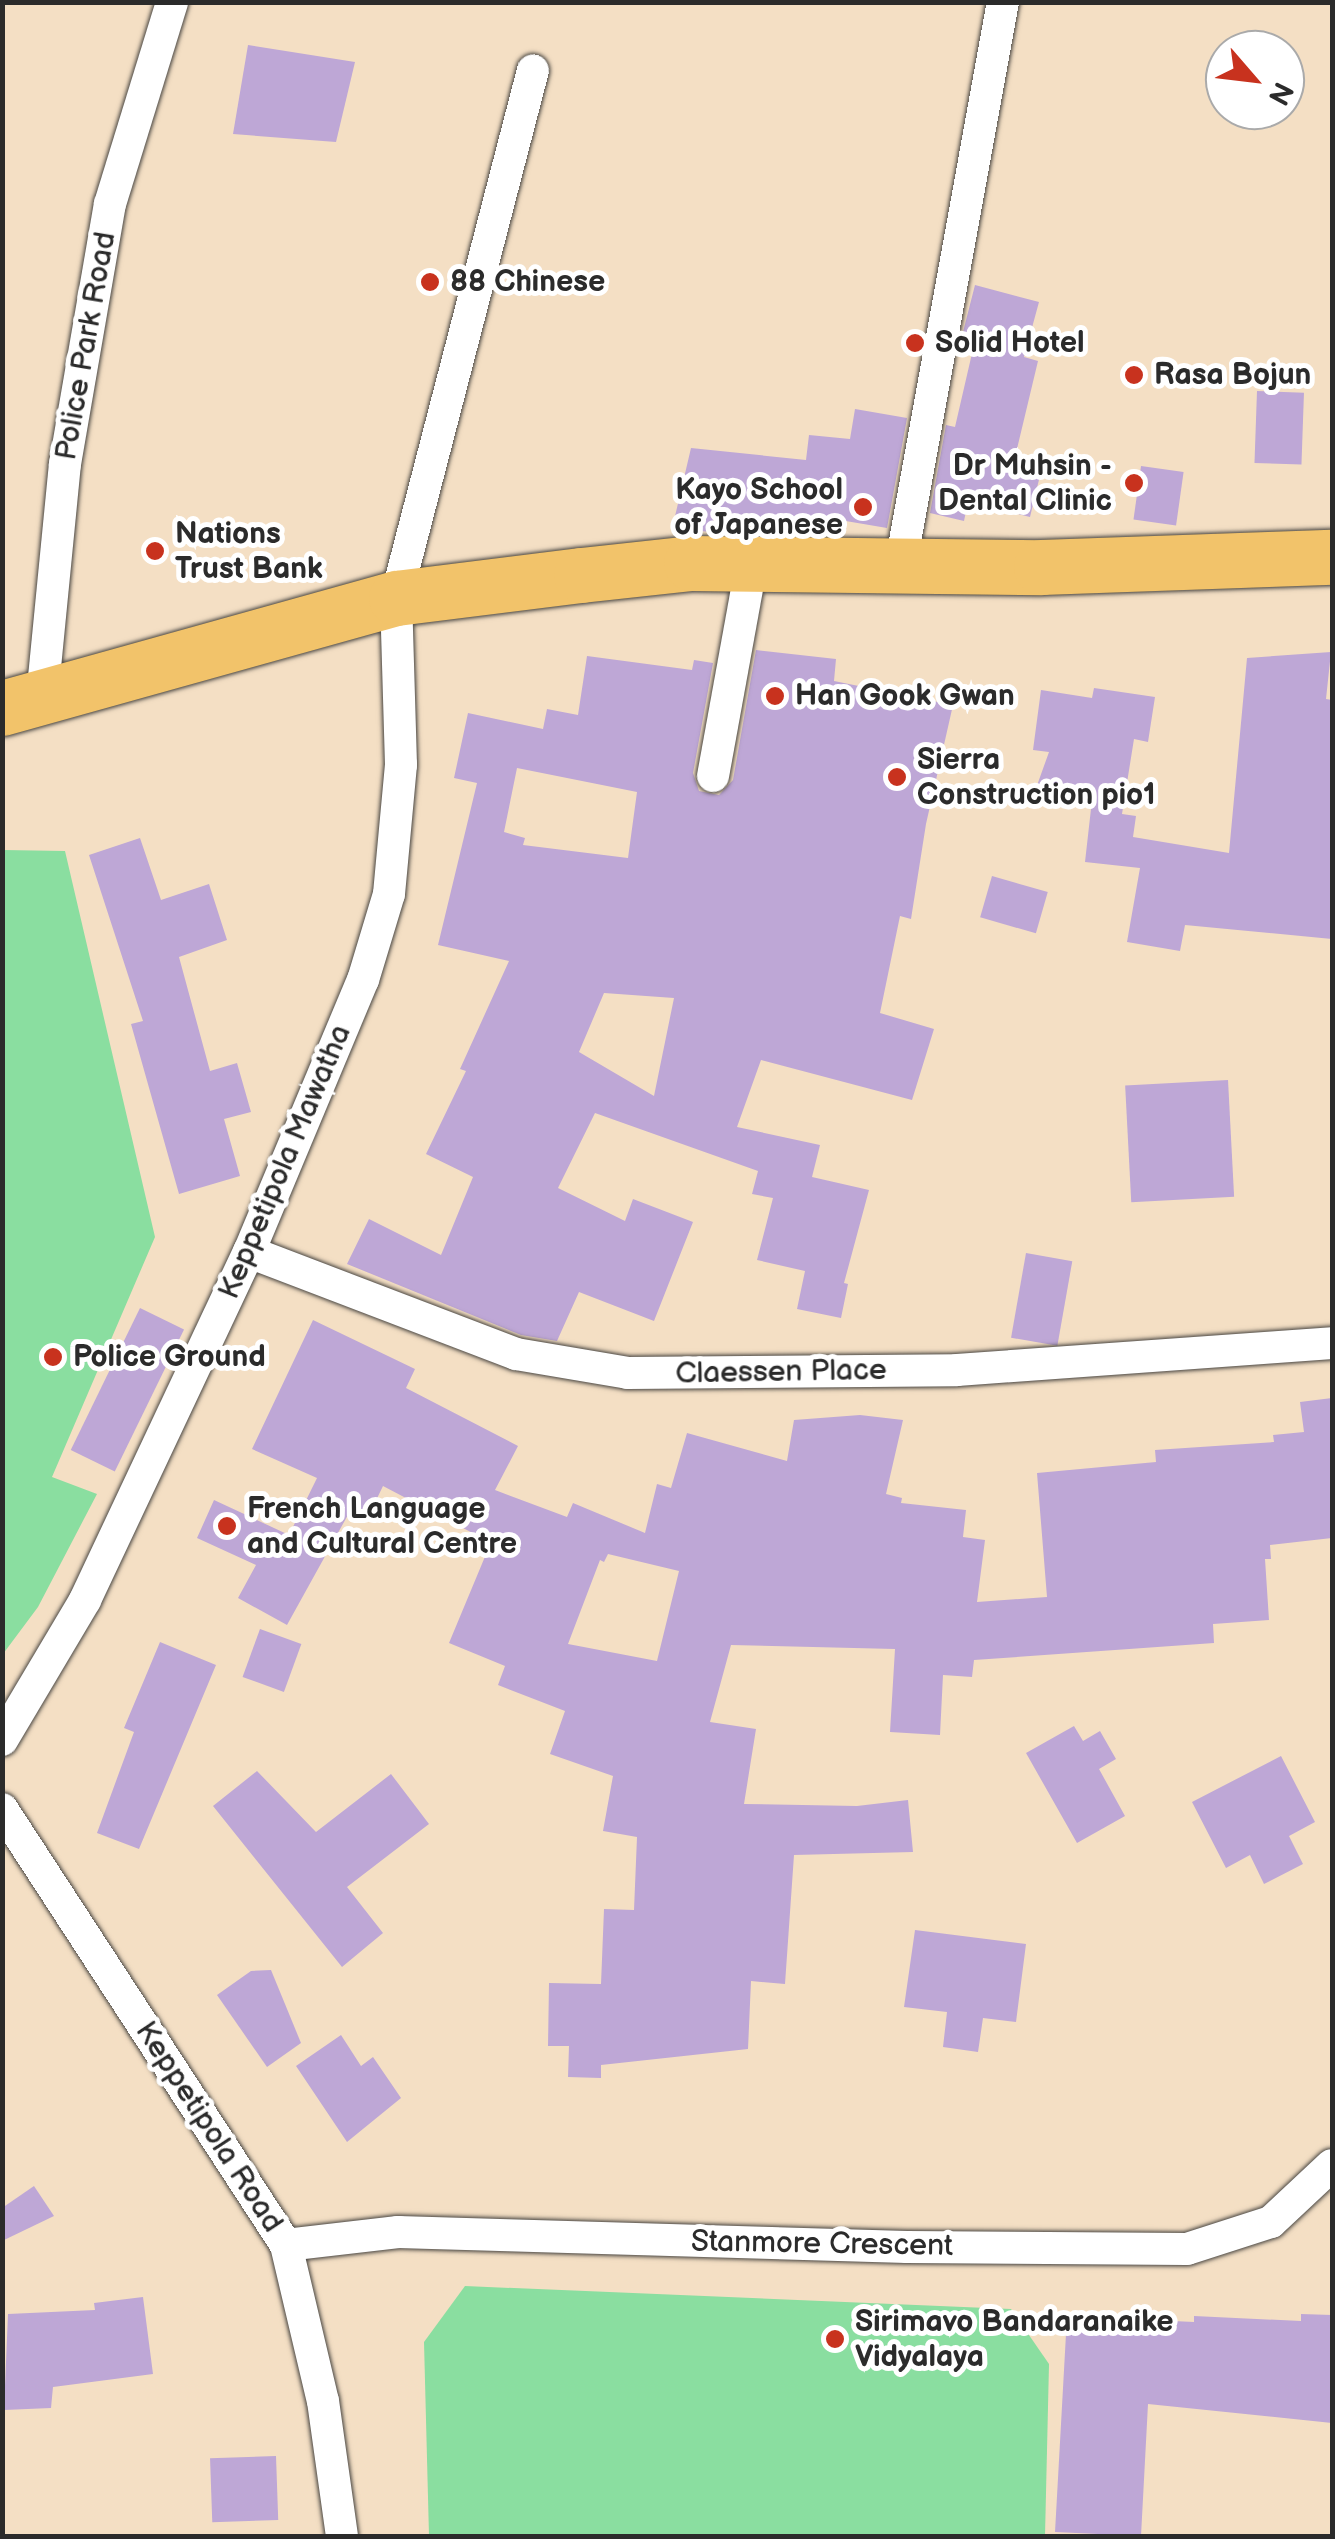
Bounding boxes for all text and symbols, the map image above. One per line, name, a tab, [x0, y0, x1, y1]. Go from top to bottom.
north arrow	[1205, 30, 1305, 130]
text: N	[1261, 76, 1300, 110]
street label: Police Park Road	[48, 229, 124, 463]
place label: 88 Chinese	[450, 264, 605, 300]
marker: 88 Chinese	[419, 271, 441, 293]
place label: Solid Hotel	[935, 325, 1084, 361]
marker: Solid Hotel	[904, 332, 926, 354]
place label: Rasa Bojun	[1154, 357, 1311, 393]
marker: Rasa Bojun	[1123, 364, 1145, 386]
place label: Dr Muhsin - Dental Clinic	[938, 448, 1112, 518]
marker: Dr Muhsin - Dental Clinic	[1121, 470, 1147, 496]
place label: Kayo School of Japanese	[674, 472, 843, 542]
marker: Kayo School of Japanese	[852, 496, 874, 518]
place label: Nations Trust Bank	[175, 516, 323, 586]
marker: Nations Trust Bank	[144, 540, 166, 562]
place label: Han Gook Gwan	[795, 678, 1015, 714]
marker: Han Gook Gwan	[764, 685, 786, 707]
place label: Sierra Construction pio1	[917, 742, 1156, 812]
marker: Sierra Construction pio1	[886, 766, 908, 788]
street label: Keppetipola Mawatha	[211, 1020, 359, 1304]
place label: Police Ground	[73, 1339, 266, 1375]
marker: Police Ground	[42, 1346, 64, 1368]
street label: Claessen Place	[675, 1352, 887, 1392]
place label: French Language and Cultural Centre	[247, 1491, 517, 1562]
marker: French Language and Cultural Centre	[216, 1515, 238, 1537]
street label: Keppetipola Road	[127, 2015, 291, 2239]
street label: Stanmore Crescent	[691, 2224, 953, 2264]
place label: Sirimavo Bandaranaike Vidyalaya	[855, 2304, 1174, 2374]
marker: Sirimavo Bandaranaike Vidyalaya	[824, 2328, 846, 2350]

